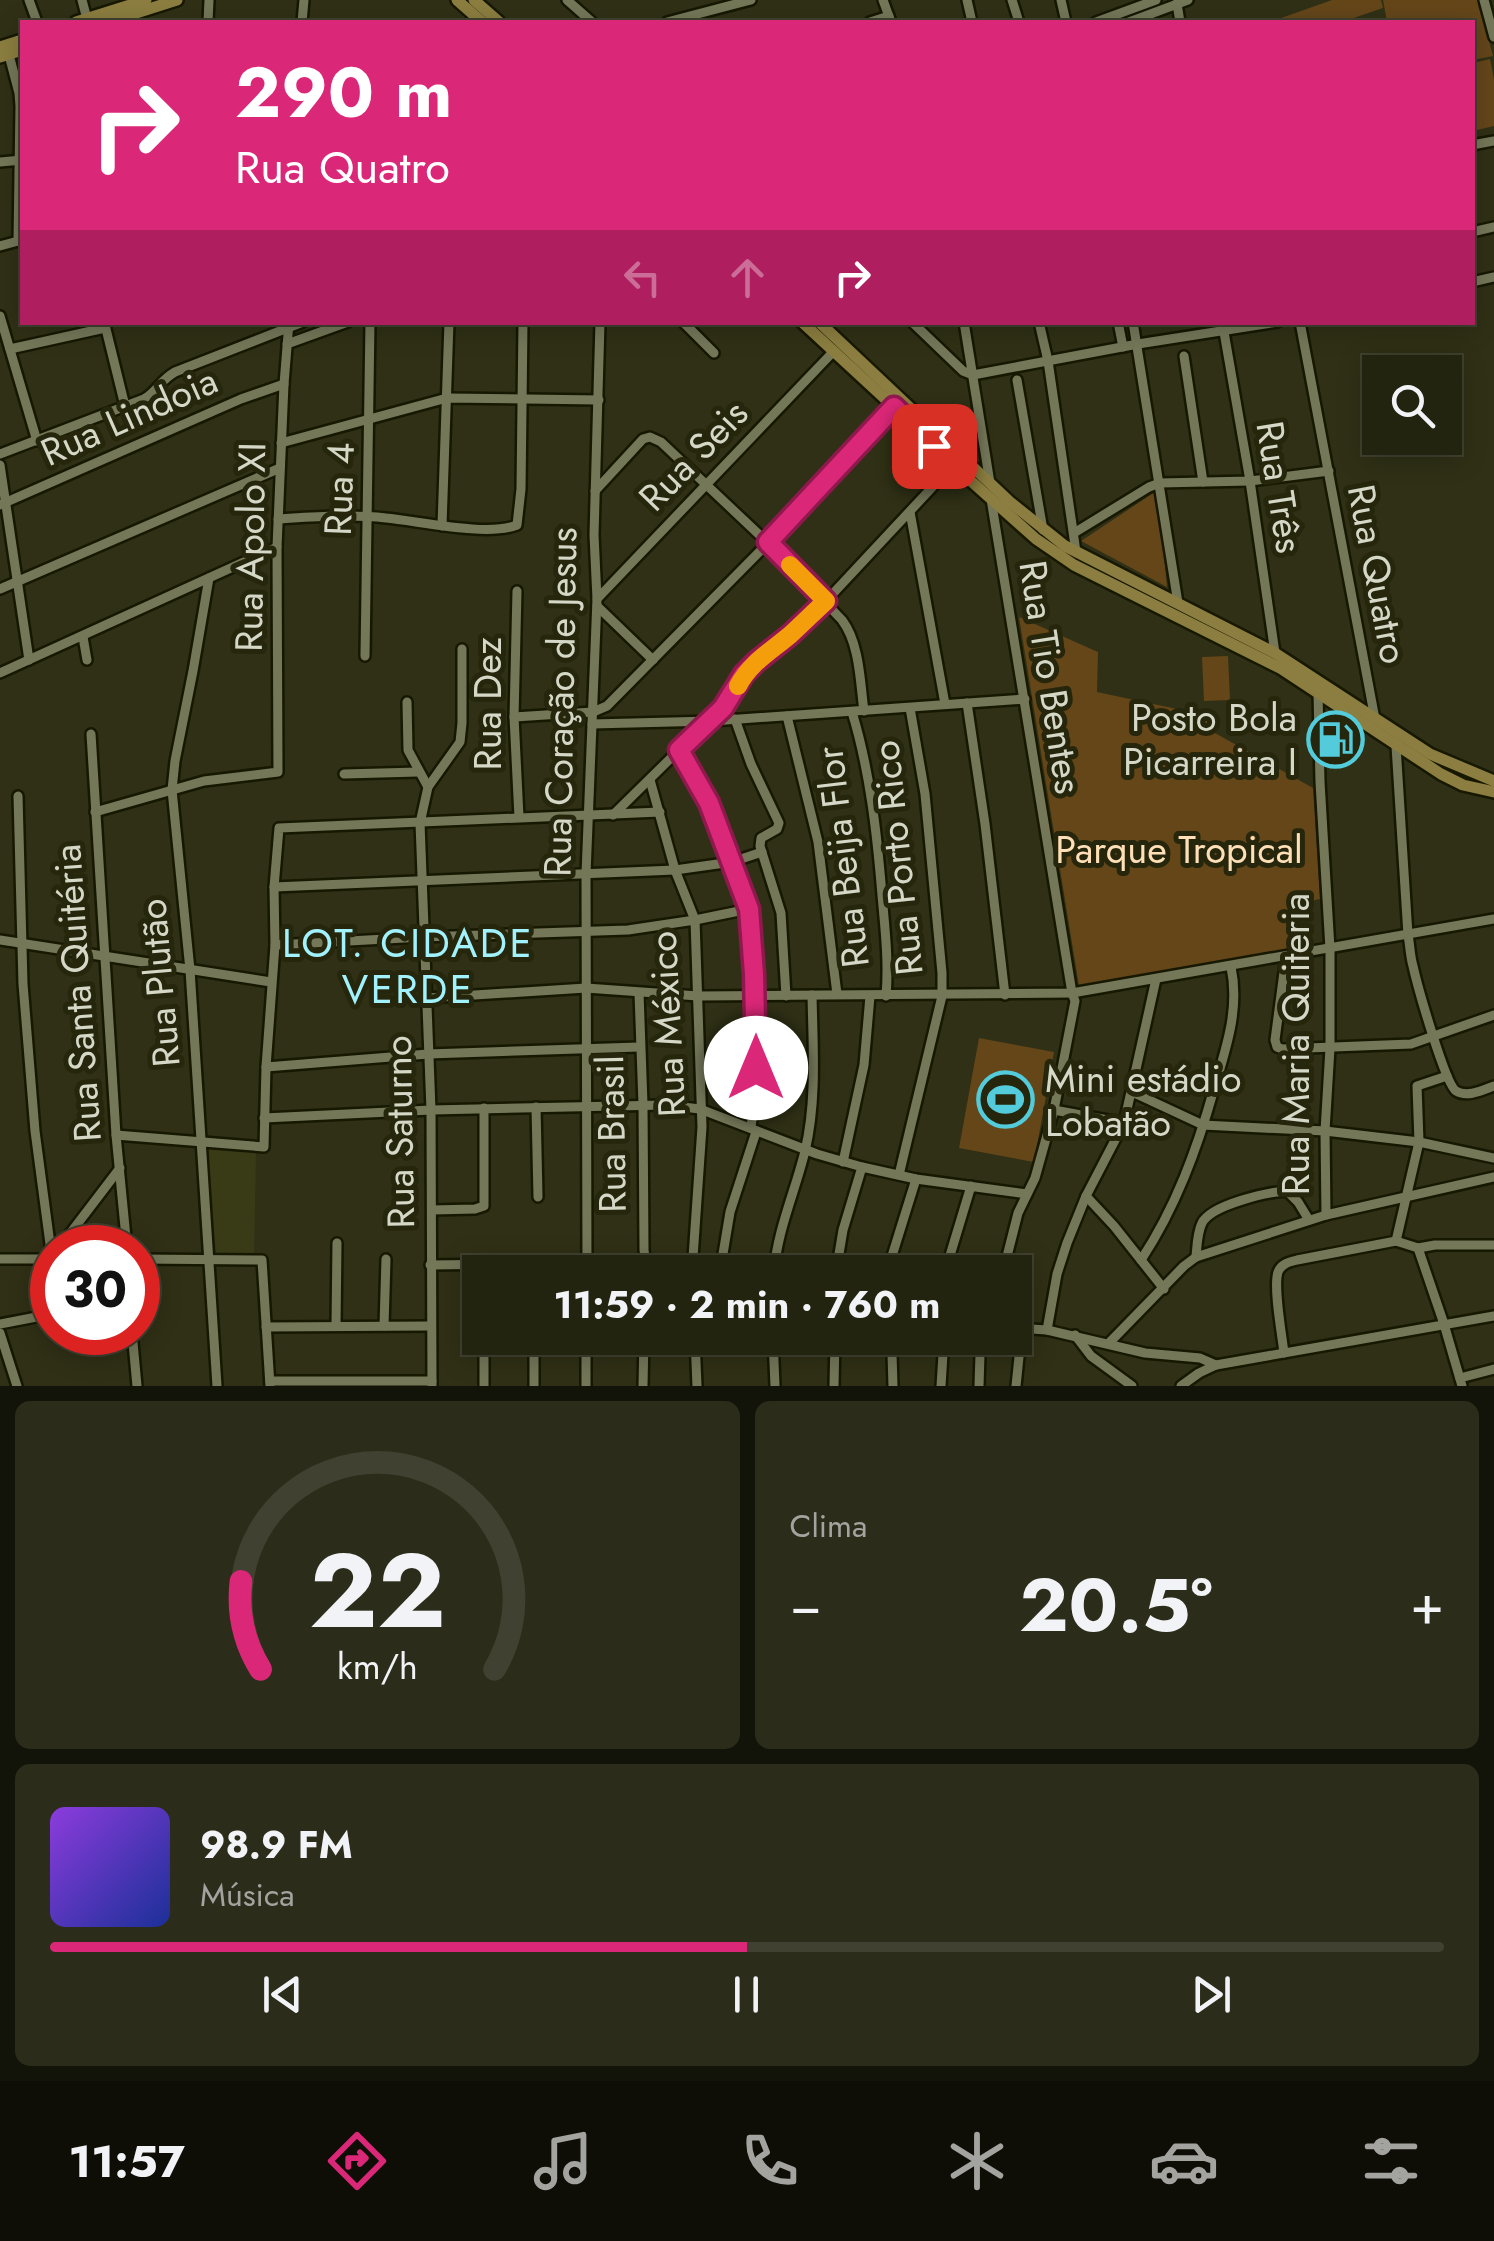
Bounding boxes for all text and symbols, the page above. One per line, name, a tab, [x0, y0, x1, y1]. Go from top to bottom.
text: 290 m	[235, 42, 453, 143]
icon: right	[70, 60, 200, 190]
text: Rua Quatro	[235, 135, 450, 200]
icon: left	[615, 250, 670, 305]
icon: ahead	[720, 250, 775, 305]
icon: right	[825, 250, 880, 305]
street label: Rua Lindoia	[32, 353, 226, 479]
map controls	[1362, 355, 1462, 455]
button: search	[1362, 355, 1462, 455]
street label: Rua Seis	[626, 387, 760, 523]
pin	[892, 404, 977, 489]
street label: Rua Três	[1242, 417, 1318, 557]
icon: arrive	[907, 419, 962, 474]
street label: Rua Apolo XI	[221, 442, 279, 652]
street label: Rua 4	[310, 442, 368, 536]
street label: Rua Quatro	[1334, 480, 1422, 668]
street label: Rua Coração de Jesus	[529, 527, 591, 877]
street label: Rua Tio Bentes	[1005, 556, 1097, 798]
street label: Rua Dez	[460, 637, 515, 771]
place label: Posto Bola Picarreira I	[1123, 690, 1297, 789]
fuel station icon: Posto Bola Picarreira I	[1306, 709, 1366, 769]
street label: Rua Porto Rico	[857, 738, 937, 978]
street label: Rua Beija Flor	[801, 743, 883, 971]
park label: Parque Tropical	[1055, 822, 1303, 877]
street label: Rua Santa Quitéria	[39, 842, 115, 1144]
street label: Rua Maria Quiteria	[1268, 893, 1323, 1195]
street label: Rua Plutão	[124, 897, 194, 1069]
district label: LOT. CIDADE VERDE	[282, 914, 534, 1018]
street label: Rua México	[635, 930, 699, 1118]
position arrow	[704, 1016, 808, 1120]
street label: Rua Saturno	[370, 1035, 428, 1229]
place label: Mini estádio Lobatão	[1045, 1051, 1242, 1150]
street label: Rua Brasil	[582, 1055, 640, 1213]
sports icon: Mini estádio Lobatão	[976, 1070, 1036, 1130]
speed limit sign: 30	[30, 1225, 160, 1355]
text: 11:59 · 2 min · 760 m	[554, 1277, 940, 1332]
text: Clima	[790, 1503, 867, 1549]
text: 22	[309, 1516, 445, 1666]
text: 20.5°	[1019, 1551, 1213, 1659]
text: −	[790, 1565, 822, 1645]
text: +	[1410, 1565, 1444, 1645]
text: km/h	[337, 1641, 418, 1692]
text: 98.9 FM	[200, 1817, 353, 1872]
text: Música	[200, 1872, 295, 1918]
icon: previous	[255, 1967, 310, 2022]
icon: pause	[719, 1967, 774, 2022]
icon: next	[1184, 1967, 1239, 2022]
icon: directions	[322, 2126, 392, 2196]
icon: music	[528, 2126, 598, 2196]
icon: phone	[735, 2126, 805, 2196]
icon: climate	[942, 2126, 1012, 2196]
icon: car	[1149, 2126, 1219, 2196]
icon: filters	[1356, 2126, 1426, 2196]
text: 11:57	[68, 2129, 185, 2194]

